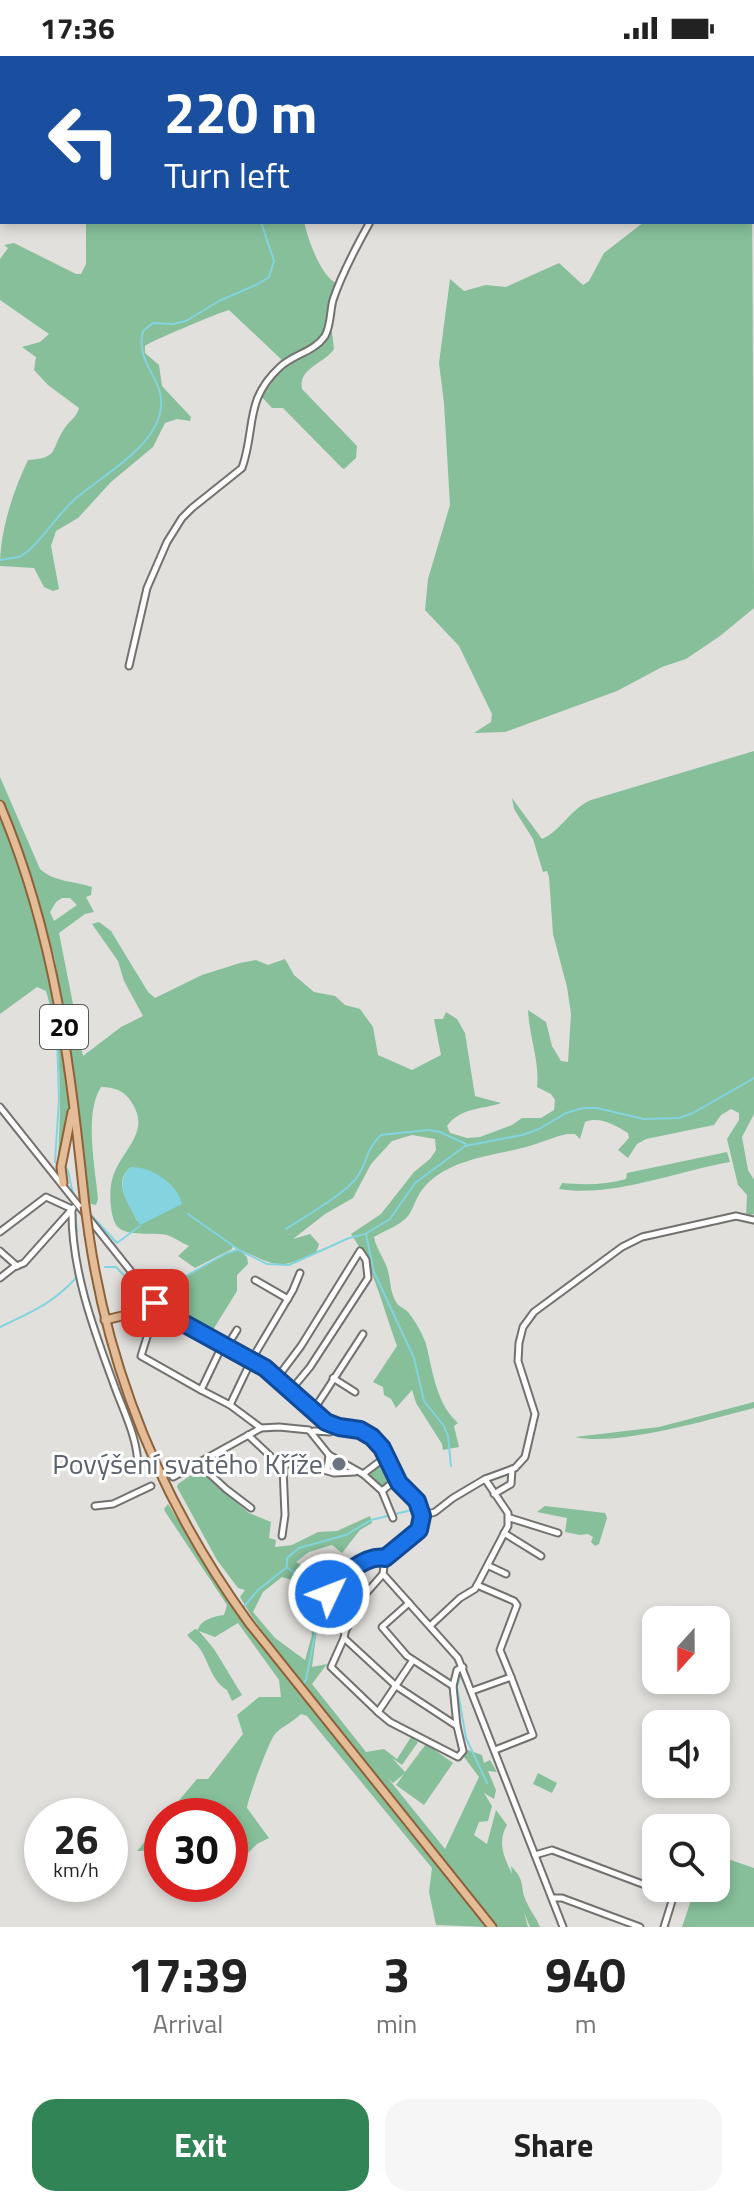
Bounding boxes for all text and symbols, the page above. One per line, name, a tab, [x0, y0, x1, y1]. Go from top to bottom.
text: 17:36	[40, 5, 115, 51]
text: 220 m	[164, 70, 317, 155]
icon: left	[32, 88, 136, 192]
text: Turn left	[164, 147, 290, 202]
road number: 20	[40, 1005, 88, 1049]
pin	[121, 1269, 189, 1337]
icon: arrive	[133, 1281, 177, 1325]
place label: Povýšení svatého Kříže	[52, 1442, 323, 1485]
marker: Povýšení svatého Kříže	[330, 1455, 348, 1473]
position arrow	[287, 1552, 371, 1636]
north arrow	[642, 1606, 730, 1694]
map controls	[642, 1606, 730, 1902]
button: sound	[642, 1710, 730, 1798]
speed limit sign: 30	[144, 1798, 248, 1902]
text: 26	[54, 1809, 98, 1870]
button: search	[642, 1814, 730, 1902]
text: km/h	[53, 1854, 99, 1885]
text: 17:39	[128, 1938, 248, 2011]
text: 3	[383, 1938, 410, 2011]
text: 940	[545, 1938, 626, 2011]
text: Arrival	[153, 2004, 223, 2043]
text: min	[376, 2004, 417, 2043]
text: m	[575, 2004, 597, 2043]
button: Exit	[32, 2099, 369, 2191]
button: Share	[385, 2099, 722, 2191]

